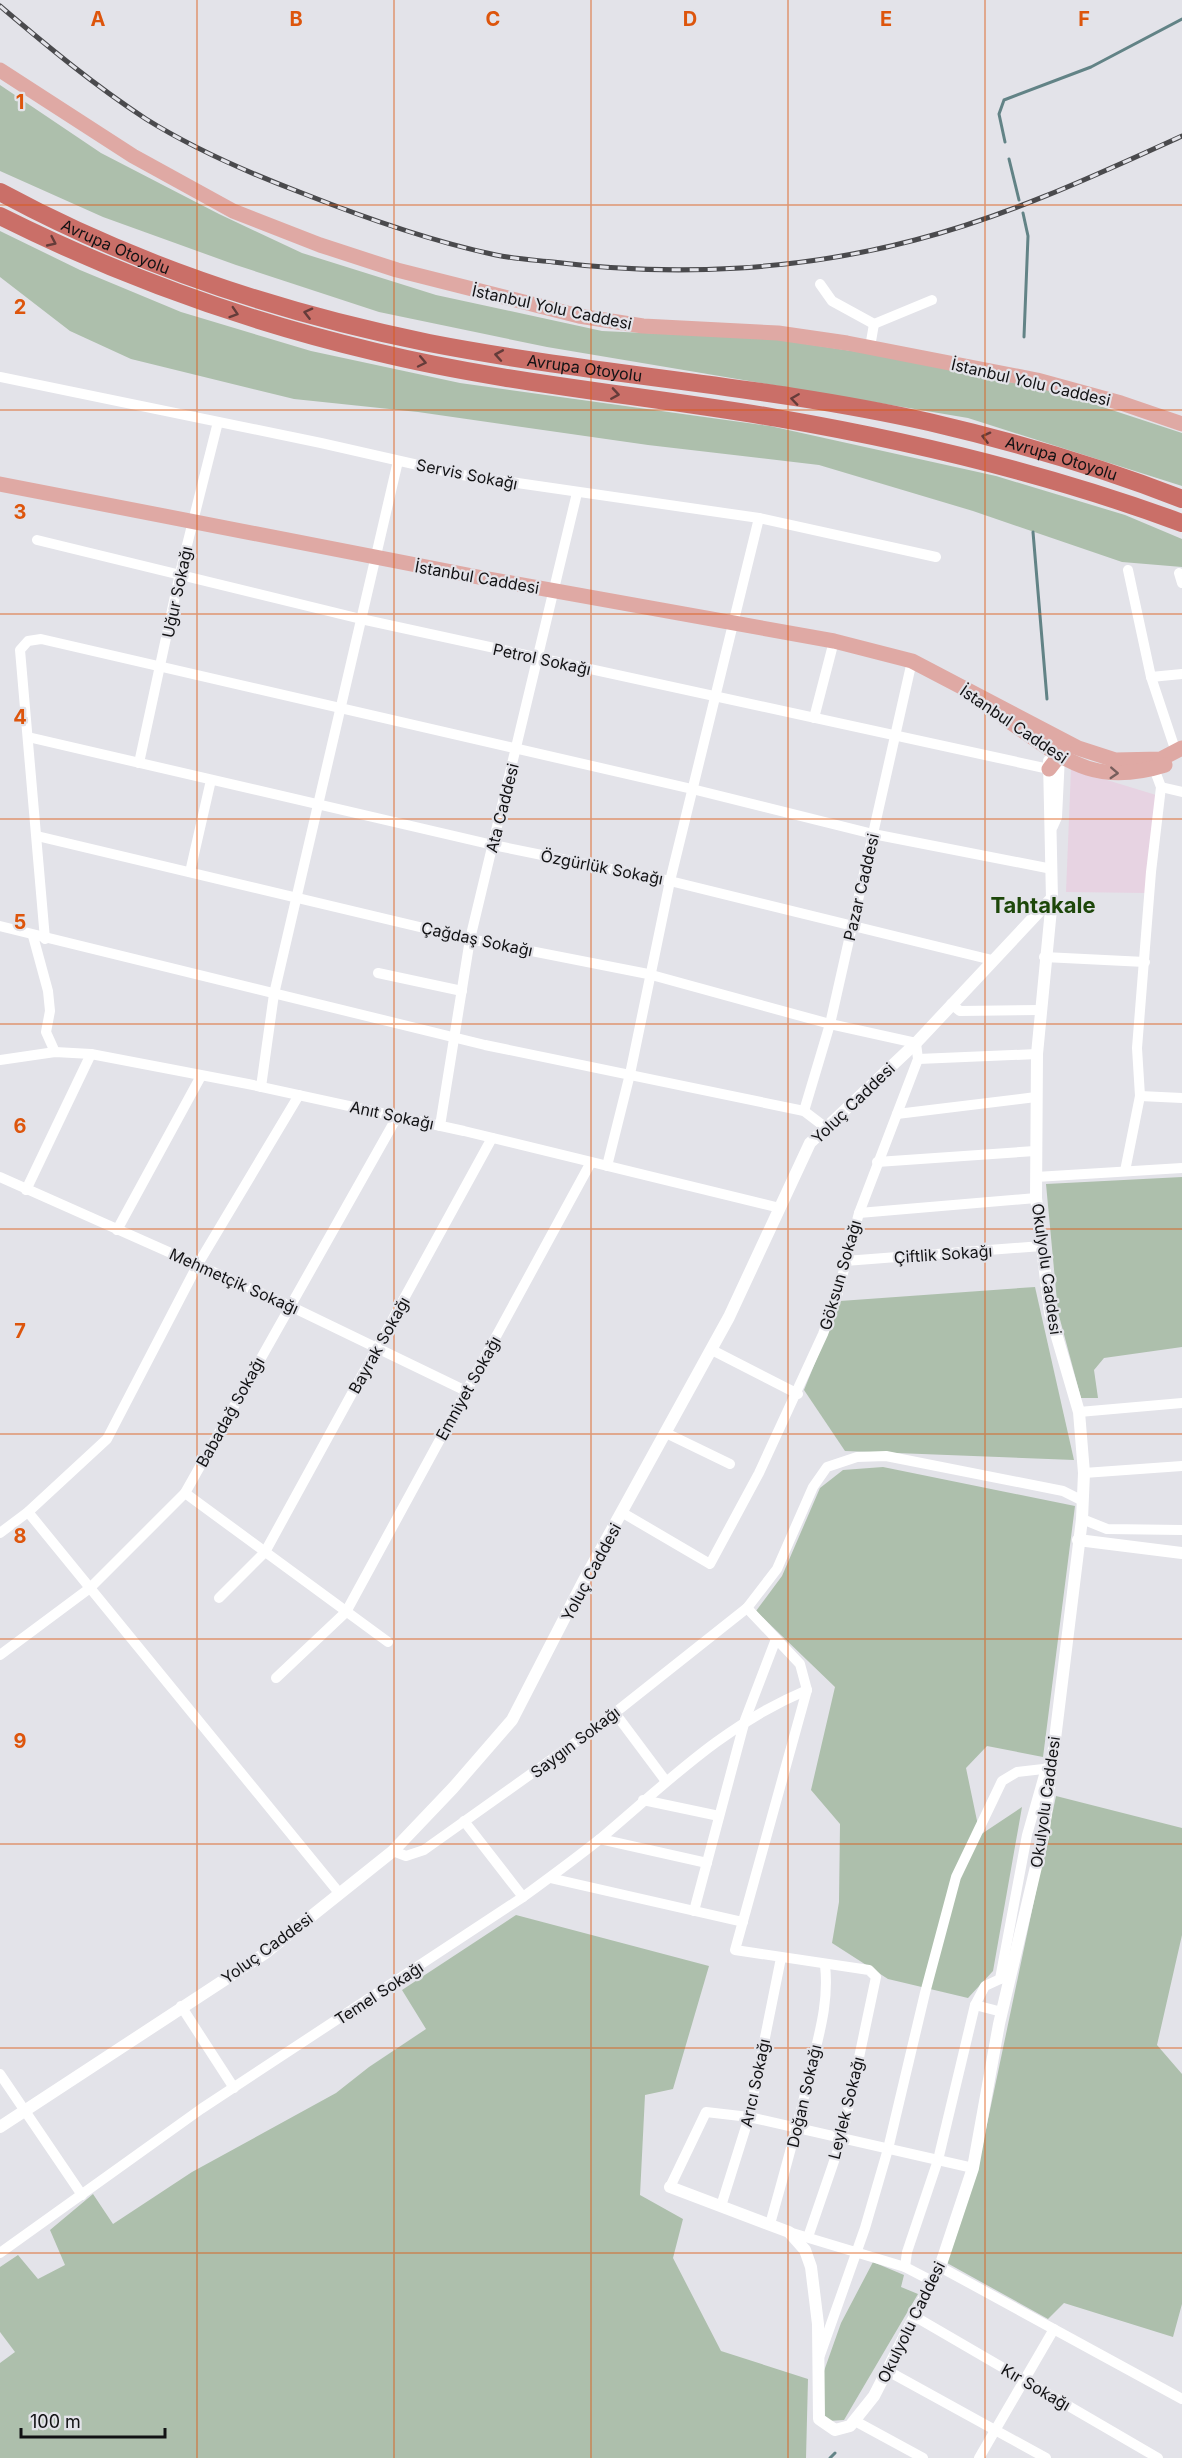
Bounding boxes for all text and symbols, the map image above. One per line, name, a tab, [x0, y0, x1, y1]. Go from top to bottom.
text: A	[91, 7, 106, 31]
text: B	[289, 7, 303, 31]
text: C	[486, 7, 500, 31]
text: D	[683, 7, 697, 31]
text: E	[880, 7, 892, 31]
text: F	[1078, 7, 1090, 31]
text: 1	[16, 90, 24, 114]
street label: Avrupa Otoyolu	[58, 215, 173, 278]
one-way arrow	[46, 234, 57, 246]
street label: İstanbul Yolu Caddesi	[470, 280, 634, 334]
text: 2	[14, 295, 26, 319]
one-way arrow	[228, 306, 239, 318]
one-way arrow	[303, 308, 314, 320]
one-way arrow	[494, 349, 504, 362]
street label: Avrupa Otoyolu	[526, 350, 643, 386]
street label: İstanbul Yolu Caddesi	[949, 354, 1113, 410]
one-way arrow	[417, 355, 427, 368]
one-way arrow	[610, 387, 619, 399]
one-way arrow	[791, 394, 800, 406]
one-way arrow	[982, 431, 992, 444]
street label: Avrupa Otoyolu	[1003, 432, 1120, 485]
street label: Servis Sokağı	[415, 454, 519, 494]
text: 3	[14, 500, 26, 524]
street label: Uğur Sokağı	[158, 544, 196, 640]
street label: İstanbul Caddesi	[413, 556, 541, 598]
street label: Petrol Sokağı	[491, 639, 593, 679]
street label: İstanbul Caddesi	[956, 680, 1072, 768]
text: 4	[13, 705, 27, 729]
street label: Ata Caddesi	[481, 761, 523, 855]
one-way arrow	[1110, 766, 1119, 779]
street label: Pazar Caddesi	[839, 831, 883, 943]
street label: Özgürlük Sokağı	[539, 845, 665, 889]
district label: Tahtakale	[990, 892, 1096, 918]
text: 5	[14, 910, 26, 934]
street label: Çağdaş Sokağı	[419, 917, 535, 961]
street label: Yoluç Caddesi	[807, 1058, 899, 1148]
street label: Anıt Sokağı	[348, 1096, 436, 1134]
text: 6	[14, 1114, 27, 1138]
street label: Okulyolu Caddesi	[1028, 1202, 1066, 1336]
street label: Göksun Sokağı	[815, 1218, 865, 1332]
street label: Çiftlik Sokağı	[893, 1241, 993, 1267]
street label: Mehmetçik Sokağı	[166, 1244, 302, 1318]
street label: Bayrak Sokağı	[344, 1293, 414, 1397]
text: 7	[14, 1319, 26, 1343]
street label: Emniyet Sokağı	[431, 1332, 505, 1444]
street label: Babadağ Sokağı	[191, 1353, 269, 1471]
street label: Yoluç Caddesi	[557, 1520, 625, 1624]
text: 8	[13, 1524, 27, 1548]
street label: Saygın Sokağı	[526, 1702, 624, 1782]
text: 9	[14, 1729, 27, 1753]
street label: Okulyolu Caddesi	[1026, 1735, 1064, 1869]
street label: Yoluç Caddesi	[217, 1908, 317, 1988]
street label: Temel Sokağı	[331, 1957, 427, 2029]
street label: Arıcı Sokağı	[736, 2037, 774, 2129]
street label: Doğan Sokağı	[782, 2042, 826, 2150]
street label: Leylek Sokağı	[824, 2055, 868, 2161]
street label: Okulyolu Caddesi	[873, 2258, 949, 2386]
street label: Kır Sokağı	[998, 2359, 1074, 2415]
scale bar	[21, 2401, 165, 2439]
text: 100 m	[30, 2411, 81, 2432]

